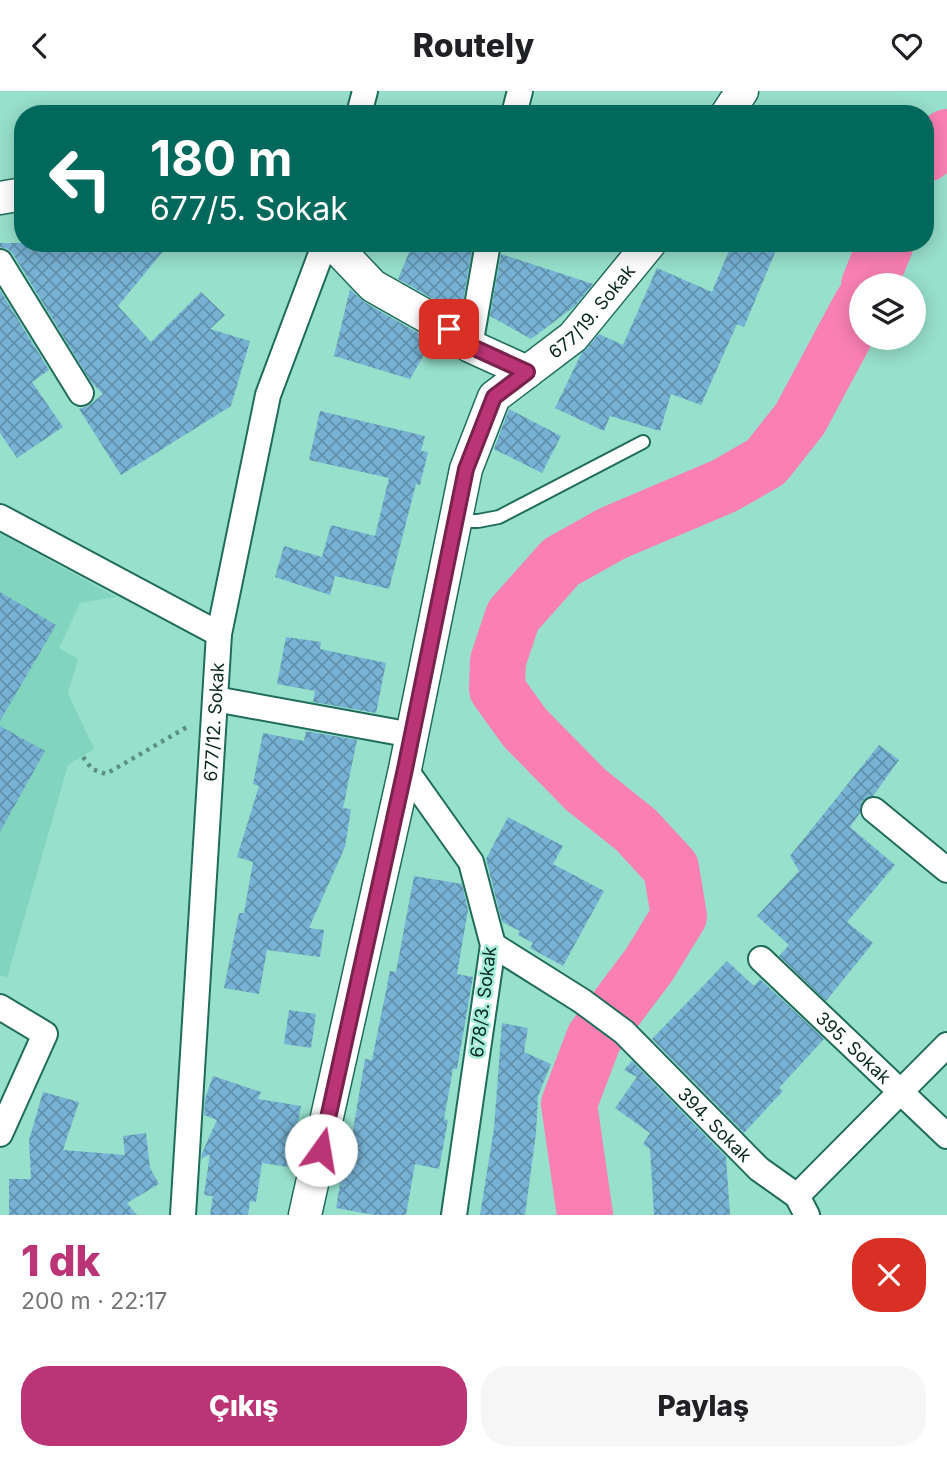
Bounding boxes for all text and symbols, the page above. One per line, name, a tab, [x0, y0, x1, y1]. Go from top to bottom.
text: Routely	[413, 26, 534, 65]
icon: back	[21, 27, 59, 65]
icon: heart	[888, 27, 926, 65]
text: 180 m	[150, 129, 292, 188]
icon: left	[35, 133, 126, 224]
text: 677/5. Sokak	[150, 189, 348, 228]
street label: 677/19. Sokak	[544, 260, 639, 362]
map controls	[849, 273, 926, 350]
button: layers	[849, 273, 926, 350]
pin	[419, 299, 479, 359]
icon: arrive	[430, 310, 468, 348]
street label: 677/12. Sokak	[199, 662, 228, 782]
street label: 678/3. Sokak	[466, 945, 500, 1059]
street label: 395. Sokak	[812, 1007, 896, 1088]
street label: 394. Sokak	[674, 1083, 756, 1166]
position arrow	[284, 1113, 358, 1187]
text: 1 dk	[21, 1235, 100, 1286]
button: close	[852, 1238, 926, 1312]
text: 200 m · 22:17	[21, 1287, 167, 1315]
button: Çıkış	[21, 1366, 467, 1446]
button: Paylaş	[481, 1366, 926, 1446]

